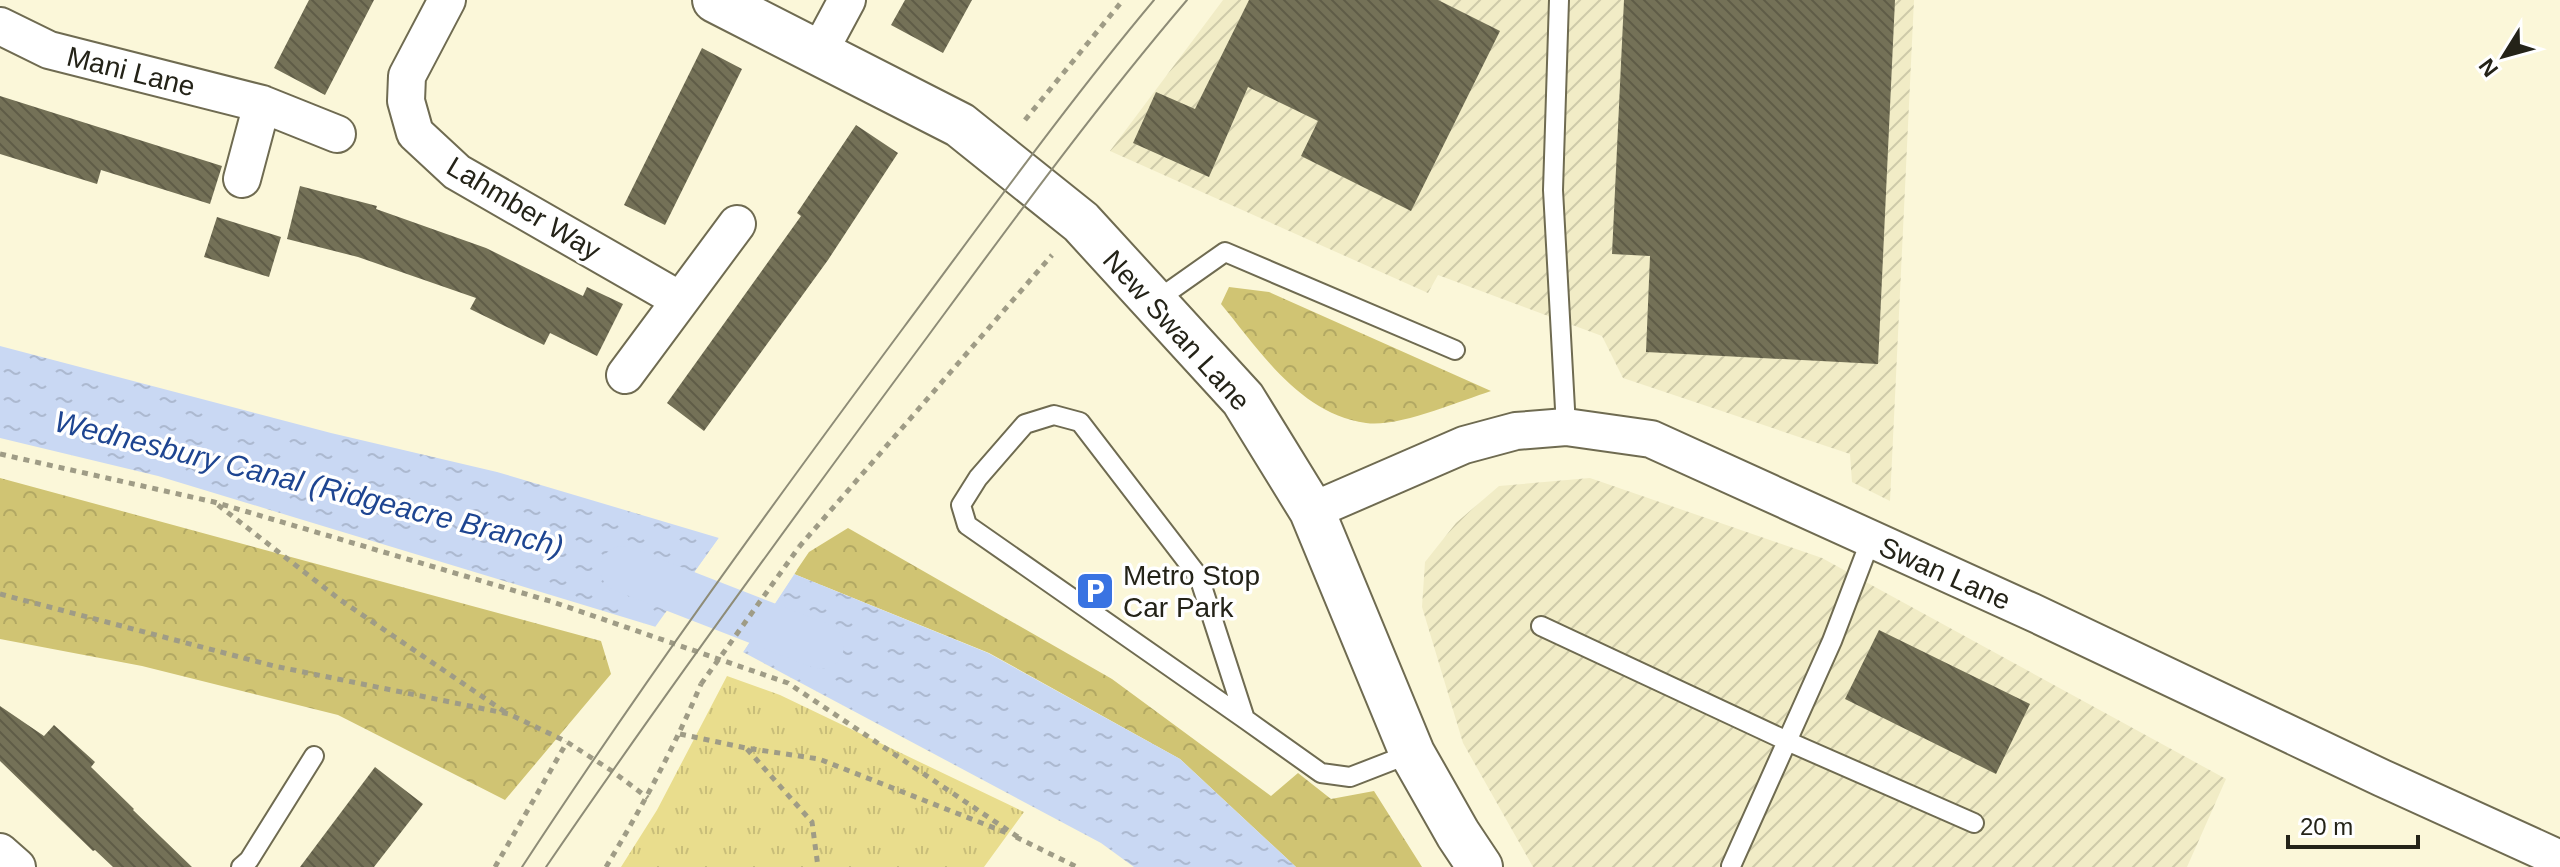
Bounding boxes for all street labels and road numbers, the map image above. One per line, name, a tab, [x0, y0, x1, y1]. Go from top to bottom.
street label: Mani Lane	[64, 41, 198, 102]
street label: Lahmber Way	[442, 151, 606, 266]
street label: New Swan Lane	[1097, 244, 1256, 416]
street label: Swan Lane	[1874, 531, 2015, 616]

